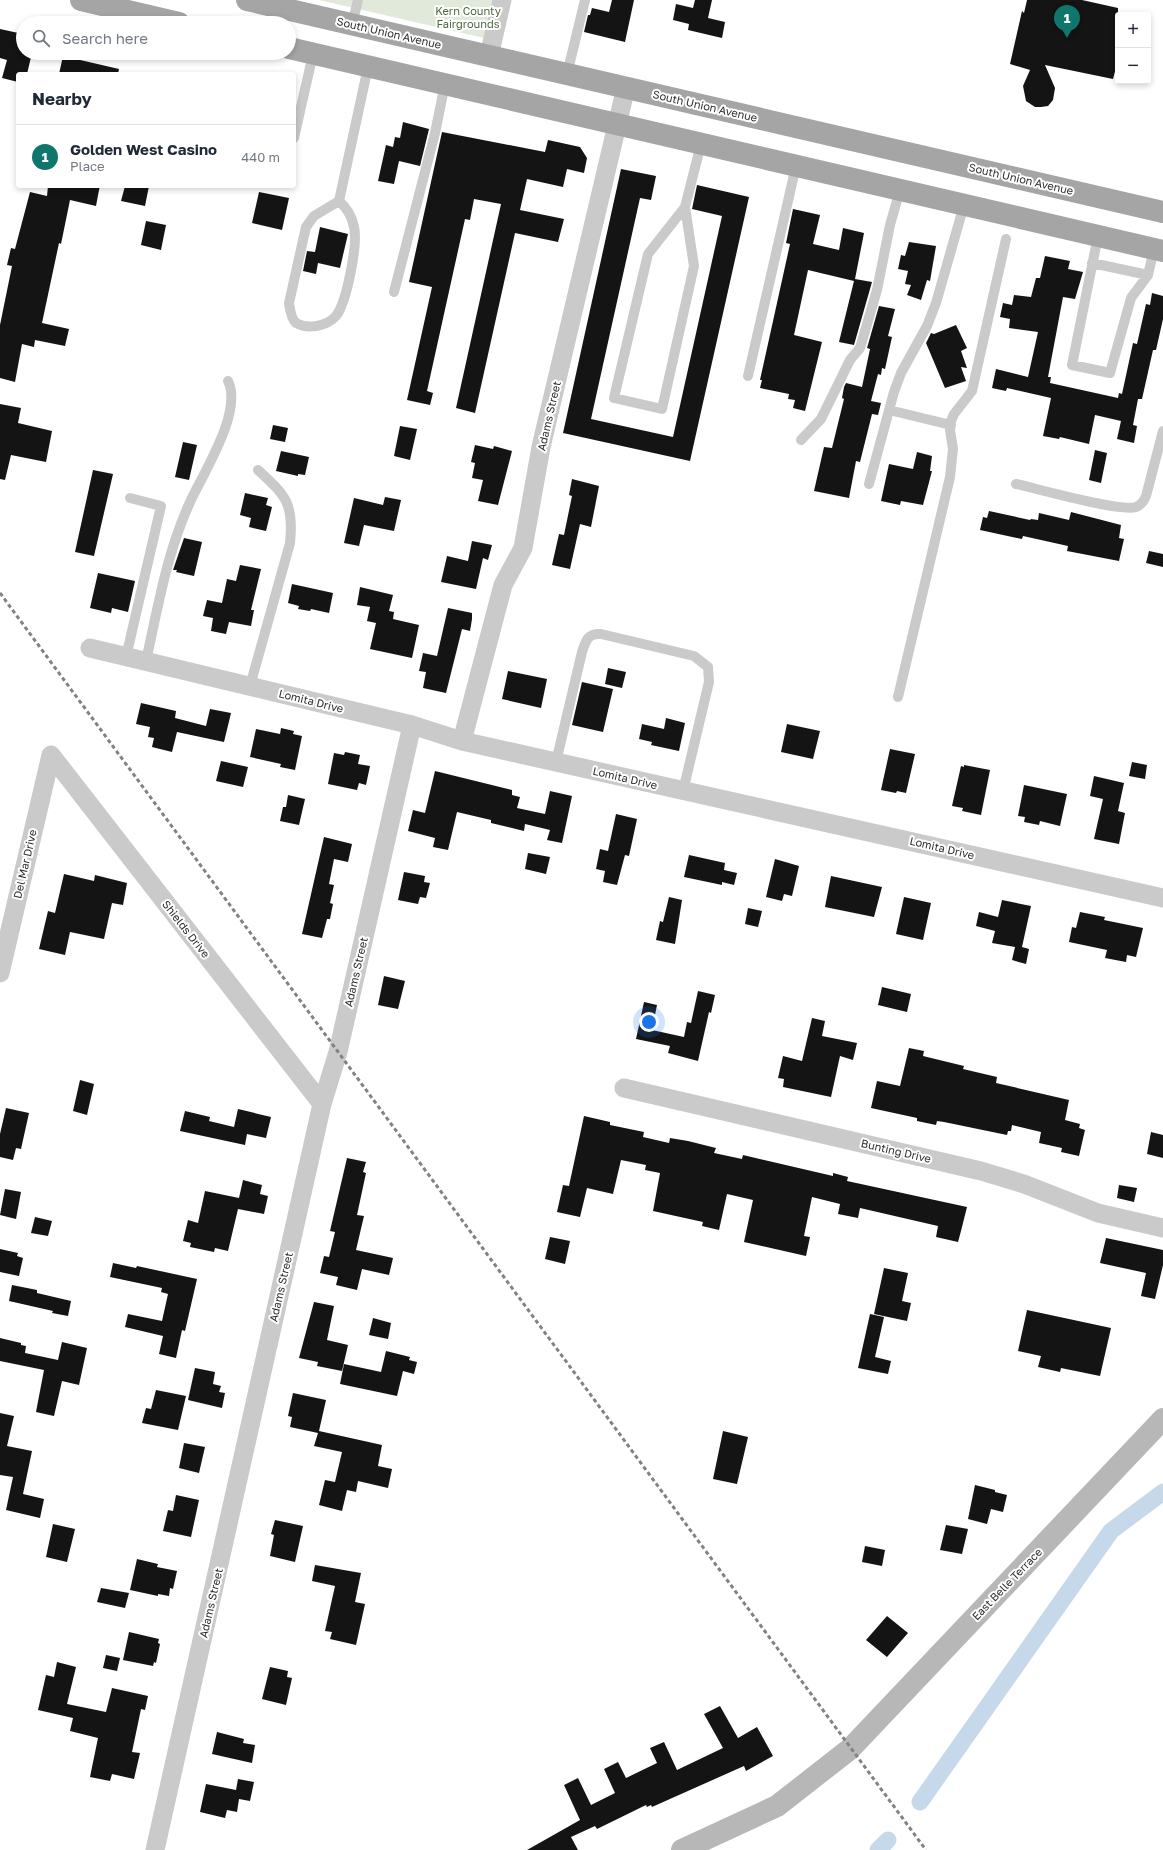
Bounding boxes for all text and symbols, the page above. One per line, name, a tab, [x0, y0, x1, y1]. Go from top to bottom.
park label: Kern County Fairgrounds	[435, 4, 501, 30]
pin: 1	[1054, 5, 1080, 38]
map controls	[1115, 12, 1151, 84]
button: +	[1115, 12, 1151, 48]
street label: South Union Avenue	[336, 14, 443, 51]
search box	[16, 16, 296, 60]
icon: search	[30, 27, 52, 49]
text: Search here	[62, 29, 148, 47]
button: −	[1115, 48, 1151, 84]
street label: South Union Avenue	[652, 87, 759, 124]
text: Nearby	[32, 88, 92, 109]
text: Golden West Casino	[70, 140, 217, 158]
text: 1	[42, 149, 48, 165]
text: 440 m	[241, 149, 280, 165]
text: Place	[70, 158, 105, 174]
street label: South Union Avenue	[968, 160, 1075, 197]
street label: Adams Street	[534, 380, 563, 452]
street label: Lomita Drive	[277, 686, 345, 715]
street label: Lomita Drive	[591, 764, 659, 791]
street label: Del Mar Drive	[10, 828, 39, 900]
street label: Lomita Drive	[908, 834, 976, 861]
street label: Shields Drive	[160, 897, 213, 960]
street label: Adams Street	[341, 936, 370, 1008]
your location	[639, 1012, 659, 1032]
street label: Bunting Drive	[860, 1136, 932, 1165]
street label: Adams Street	[266, 1251, 295, 1323]
street label: East Belle Terrace	[969, 1545, 1044, 1622]
street label: Adams Street	[196, 1567, 225, 1639]

